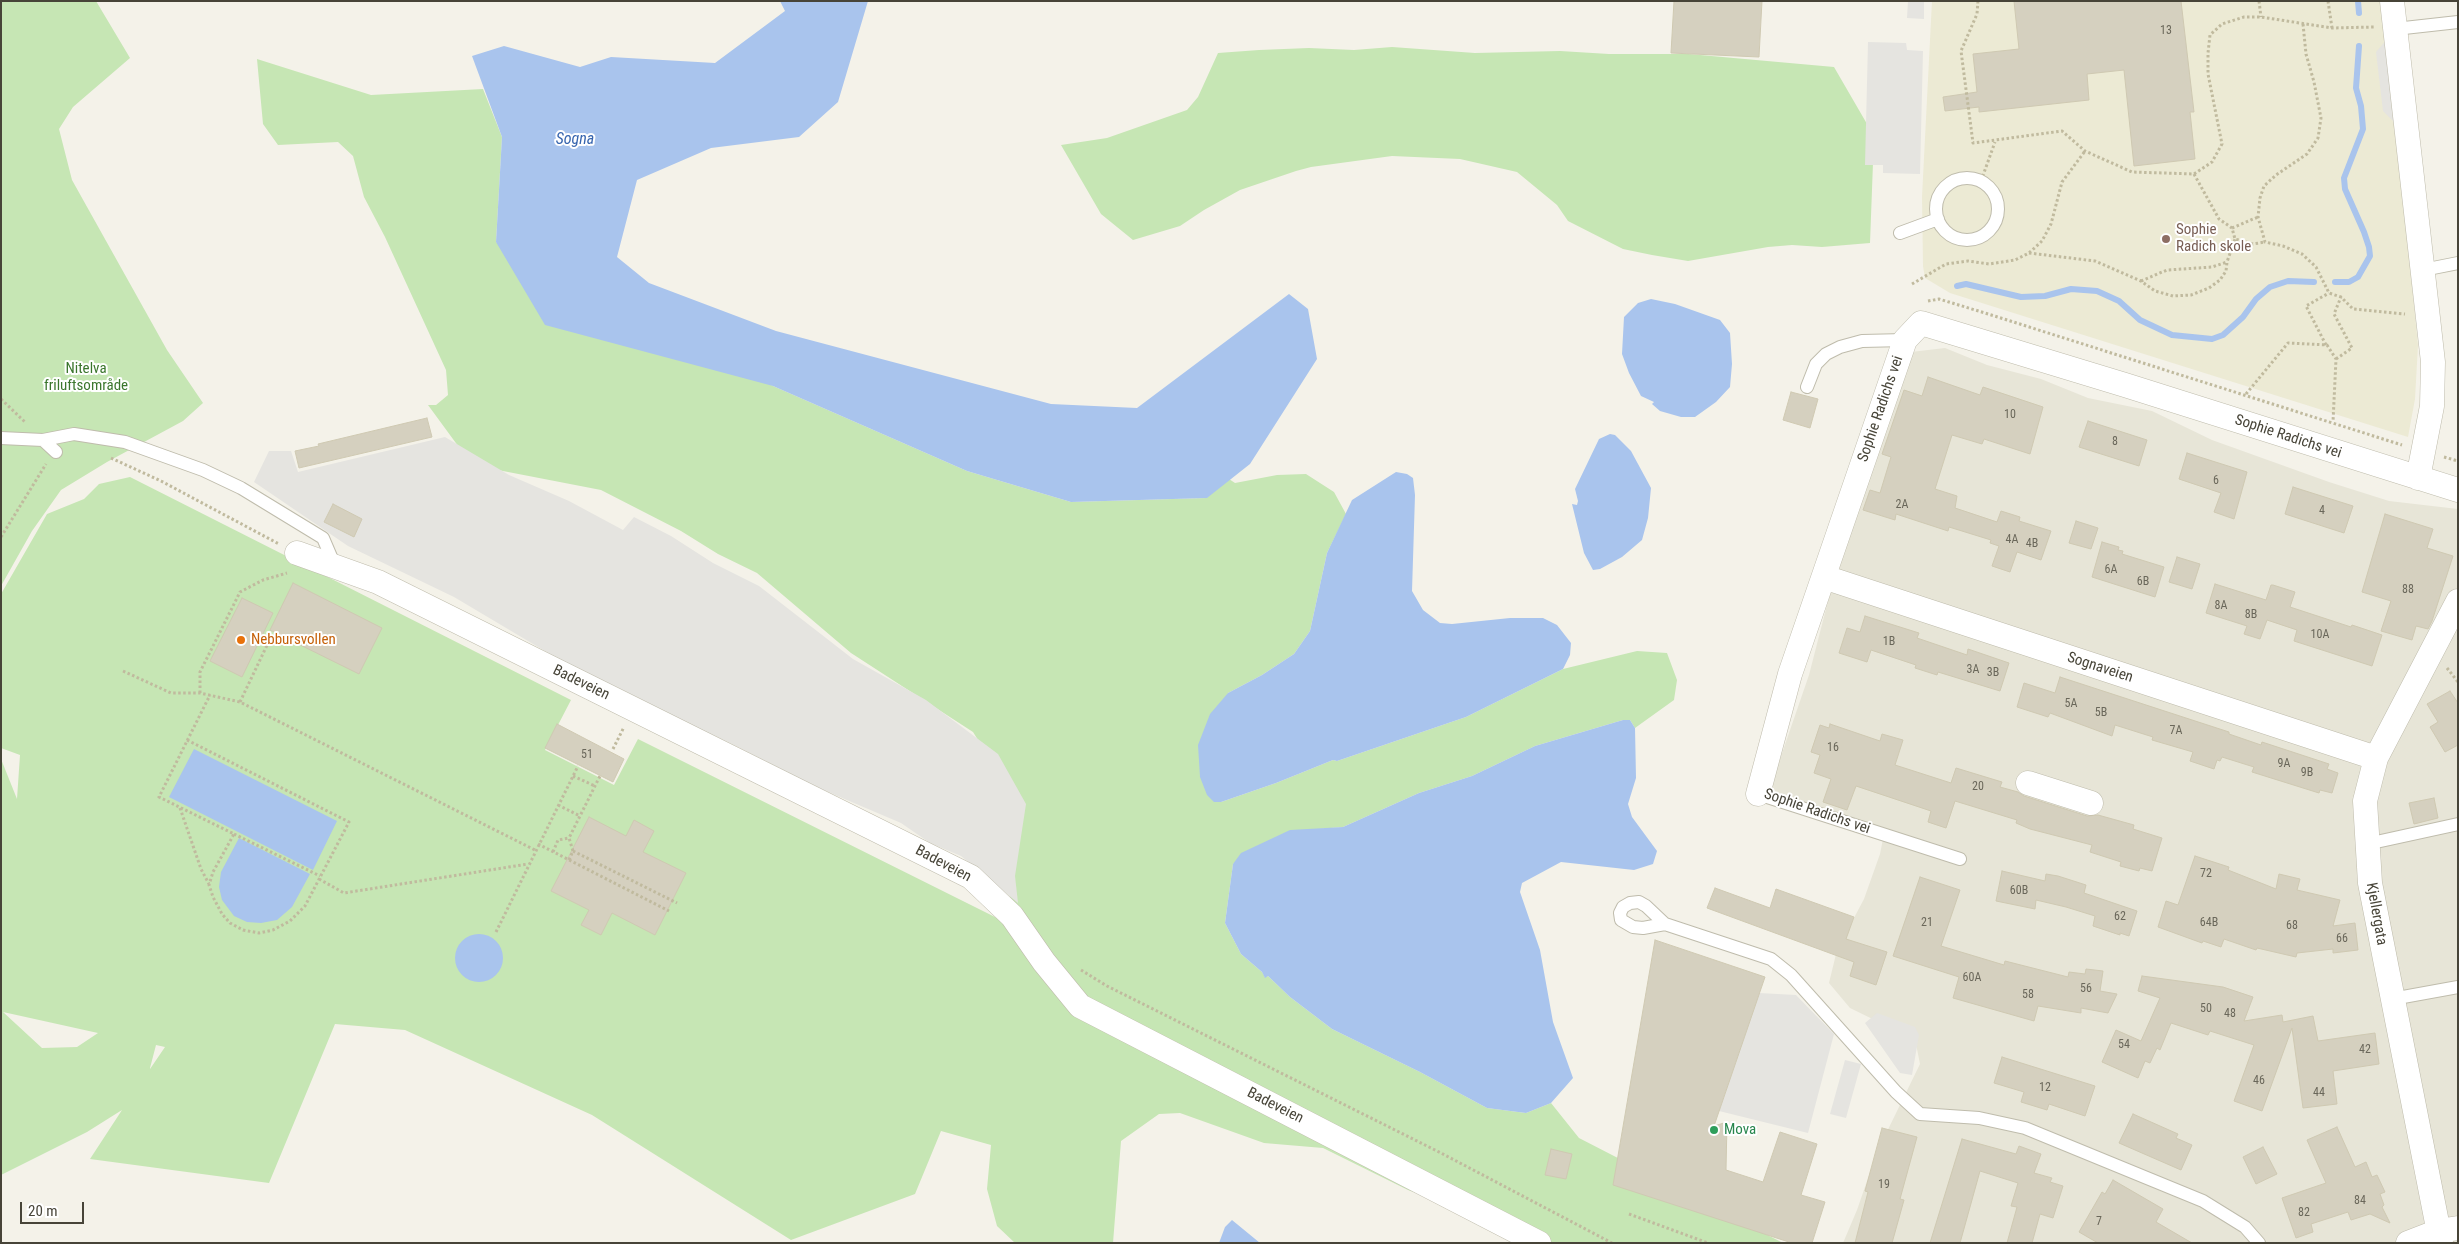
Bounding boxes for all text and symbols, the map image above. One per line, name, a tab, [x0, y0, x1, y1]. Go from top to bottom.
house number: 13	[2160, 24, 2172, 38]
water label: Sogna	[556, 130, 594, 150]
place label: Sophie Radich skole	[2176, 221, 2251, 256]
marker: Sophie Radich skole	[2160, 233, 2172, 245]
street label: Sophie Radichs vei	[1854, 354, 1908, 464]
park label: Nitelva friluftsområde	[44, 360, 128, 395]
house number: 10	[2004, 408, 2016, 422]
street label: Sophie Radichs vei	[2232, 411, 2344, 463]
house number: 8	[2112, 435, 2118, 449]
house number: 6	[2213, 474, 2219, 488]
house number: 2A	[1896, 498, 1908, 512]
house number: 4	[2319, 504, 2325, 518]
house number: 4A	[2006, 533, 2018, 547]
house number: 4B	[2026, 537, 2038, 551]
house number: 6A	[2105, 563, 2117, 577]
house number: 6B	[2137, 575, 2149, 589]
house number: 88	[2402, 583, 2414, 597]
house number: 8A	[2215, 599, 2227, 613]
house number: 8B	[2245, 608, 2257, 622]
house number: 10A	[2311, 628, 2329, 642]
place label: Nebbursvollen	[251, 631, 336, 649]
marker: Nebbursvollen	[235, 634, 247, 646]
house number: 1B	[1883, 635, 1895, 649]
street label: Sognaveien	[2065, 649, 2135, 687]
street label: Badeveien	[550, 662, 612, 704]
house number: 3A	[1967, 663, 1979, 677]
house number: 3B	[1987, 666, 1999, 680]
house number: 5A	[2065, 697, 2077, 711]
house number: 5B	[2095, 706, 2107, 720]
house number: 7A	[2170, 724, 2182, 738]
house number: 16	[1827, 741, 1839, 755]
house number: 51	[581, 748, 593, 762]
house number: 9A	[2278, 757, 2290, 771]
house number: 9B	[2301, 766, 2313, 780]
house number: 20	[1972, 780, 1984, 794]
street label: Sophie Radichs vei	[1762, 785, 1872, 839]
street label: Badeveien	[912, 842, 974, 886]
house number: 72	[2200, 867, 2212, 881]
street label: Kjellergata	[2362, 881, 2390, 947]
house number: 60B	[2010, 884, 2028, 898]
house number: 62	[2114, 910, 2126, 924]
house number: 21	[1921, 916, 1933, 930]
house number: 64B	[2200, 916, 2218, 930]
house number: 68	[2286, 919, 2298, 933]
house number: 66	[2336, 932, 2348, 946]
house number: 60A	[1963, 971, 1981, 985]
house number: 56	[2080, 982, 2092, 996]
house number: 58	[2022, 988, 2034, 1002]
house number: 50	[2200, 1002, 2212, 1016]
house number: 48	[2224, 1007, 2236, 1021]
house number: 54	[2118, 1038, 2130, 1052]
house number: 42	[2359, 1043, 2371, 1057]
house number: 46	[2253, 1074, 2265, 1088]
house number: 12	[2039, 1081, 2051, 1095]
street label: Badeveien	[1244, 1084, 1306, 1128]
house number: 44	[2313, 1086, 2325, 1100]
place label: Mova	[1724, 1121, 1756, 1139]
marker: Mova	[1708, 1124, 1720, 1136]
house number: 19	[1878, 1178, 1890, 1192]
scale bar	[22, 1192, 86, 1224]
house number: 84	[2354, 1194, 2366, 1208]
text: 20 m	[28, 1202, 58, 1220]
house number: 82	[2298, 1206, 2310, 1220]
house number: 7	[2096, 1215, 2102, 1229]

